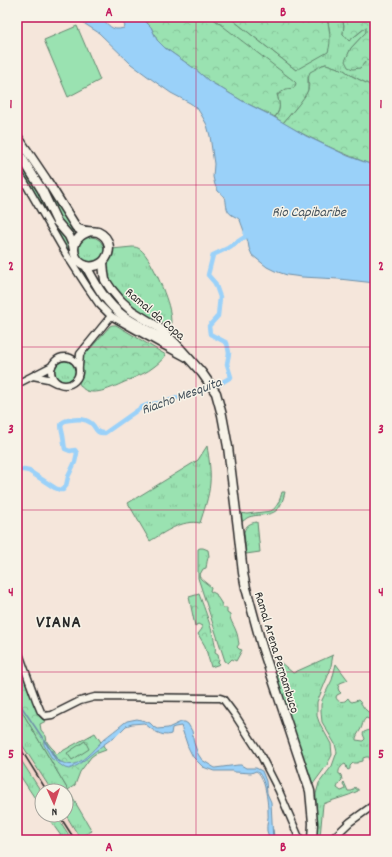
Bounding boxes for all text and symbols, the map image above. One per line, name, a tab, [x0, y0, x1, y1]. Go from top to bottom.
text: A	[105, 4, 113, 23]
text: B	[280, 4, 286, 23]
text: 1	[10, 96, 13, 115]
text: 1	[380, 96, 383, 115]
water label: Rio Capibaribe	[272, 203, 347, 223]
text: 2	[8, 258, 14, 277]
text: 2	[378, 258, 384, 277]
street label: Ramal da Copa	[120, 284, 189, 346]
water label: Riacho Mesquita	[139, 373, 226, 421]
text: 3	[8, 421, 14, 440]
text: 3	[378, 421, 384, 440]
text: 4	[8, 584, 14, 603]
text: 4	[378, 584, 384, 603]
street label: Ramal Arena Pernambuco	[248, 590, 303, 716]
district label: VIANA	[36, 612, 82, 636]
text: 5	[8, 746, 14, 765]
text: 5	[378, 746, 384, 765]
north arrow	[34, 783, 74, 823]
text: N	[51, 803, 58, 819]
text: A	[105, 839, 113, 857]
text: B	[280, 839, 286, 857]

